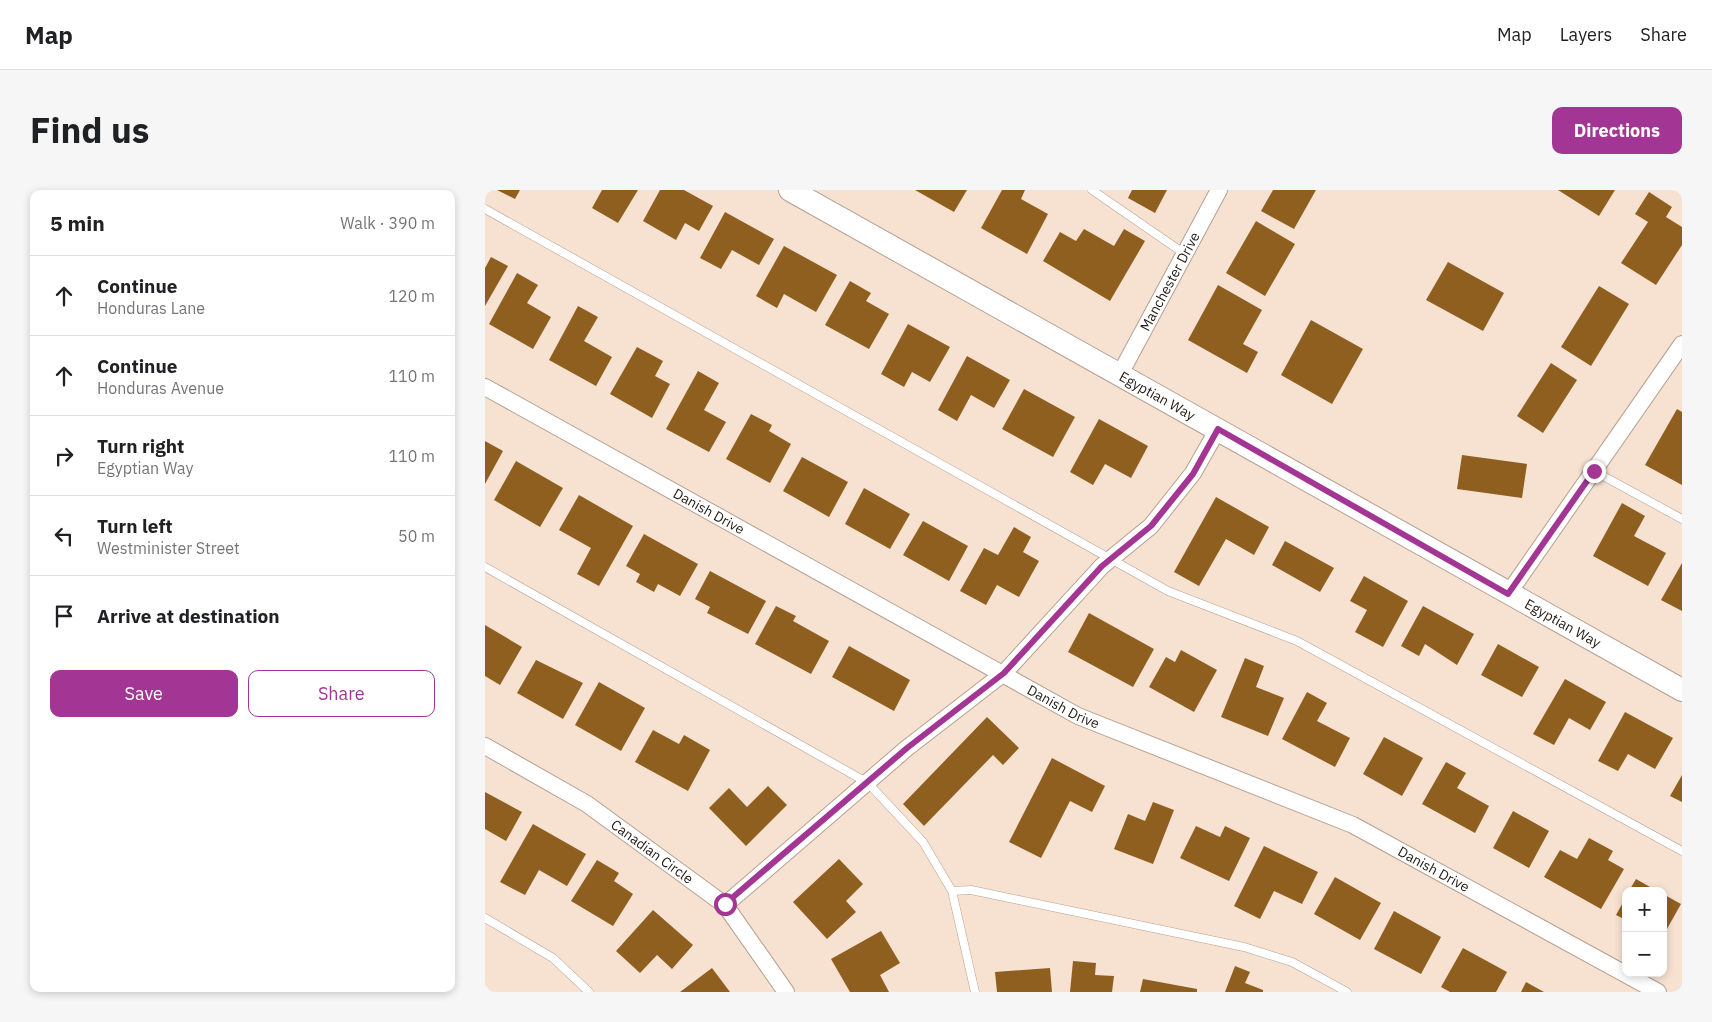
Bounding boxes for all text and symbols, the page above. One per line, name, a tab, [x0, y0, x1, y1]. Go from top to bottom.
text: Map	[25, 19, 73, 51]
text: Map	[1497, 23, 1532, 46]
text: Layers	[1560, 23, 1612, 46]
text: Share	[1640, 23, 1687, 46]
text: Find us	[30, 107, 149, 153]
button: Directions	[1552, 107, 1682, 154]
text: 5 min	[50, 209, 105, 237]
text: Walk · 390 m	[340, 213, 435, 233]
street label: Manchester Drive	[1136, 229, 1204, 334]
text: Continue	[97, 274, 177, 298]
icon: ahead	[50, 282, 78, 310]
text: 120 m	[388, 286, 435, 306]
text: Honduras Lane	[97, 298, 205, 318]
text: Continue	[97, 354, 177, 378]
icon: ahead	[50, 362, 78, 390]
text: 110 m	[388, 366, 435, 386]
street label: Egyptian Way	[1116, 367, 1199, 424]
text: Honduras Avenue	[97, 378, 224, 398]
text: Turn right	[97, 434, 184, 458]
icon: right	[50, 442, 78, 470]
text: 110 m	[388, 446, 435, 466]
text: Egyptian Way	[97, 458, 194, 478]
route end	[1583, 460, 1606, 483]
street label: Danish Drive	[670, 484, 748, 538]
text: Turn left	[97, 514, 173, 538]
icon: left	[50, 522, 78, 550]
text: 50 m	[398, 526, 435, 546]
text: Westminister Street	[97, 538, 240, 558]
street label: Egyptian Way	[1522, 595, 1604, 652]
icon: arrive	[50, 602, 78, 630]
text: Arrive at destination	[97, 604, 280, 628]
button: Save	[50, 670, 238, 717]
button: Share	[248, 670, 435, 717]
street label: Danish Drive	[1024, 681, 1102, 733]
street label: Canadian Circle	[607, 815, 697, 888]
street label: Danish Drive	[1395, 842, 1473, 896]
map controls	[1622, 887, 1667, 977]
button: +	[1622, 887, 1667, 932]
route start	[714, 893, 737, 916]
button: −	[1622, 932, 1667, 977]

